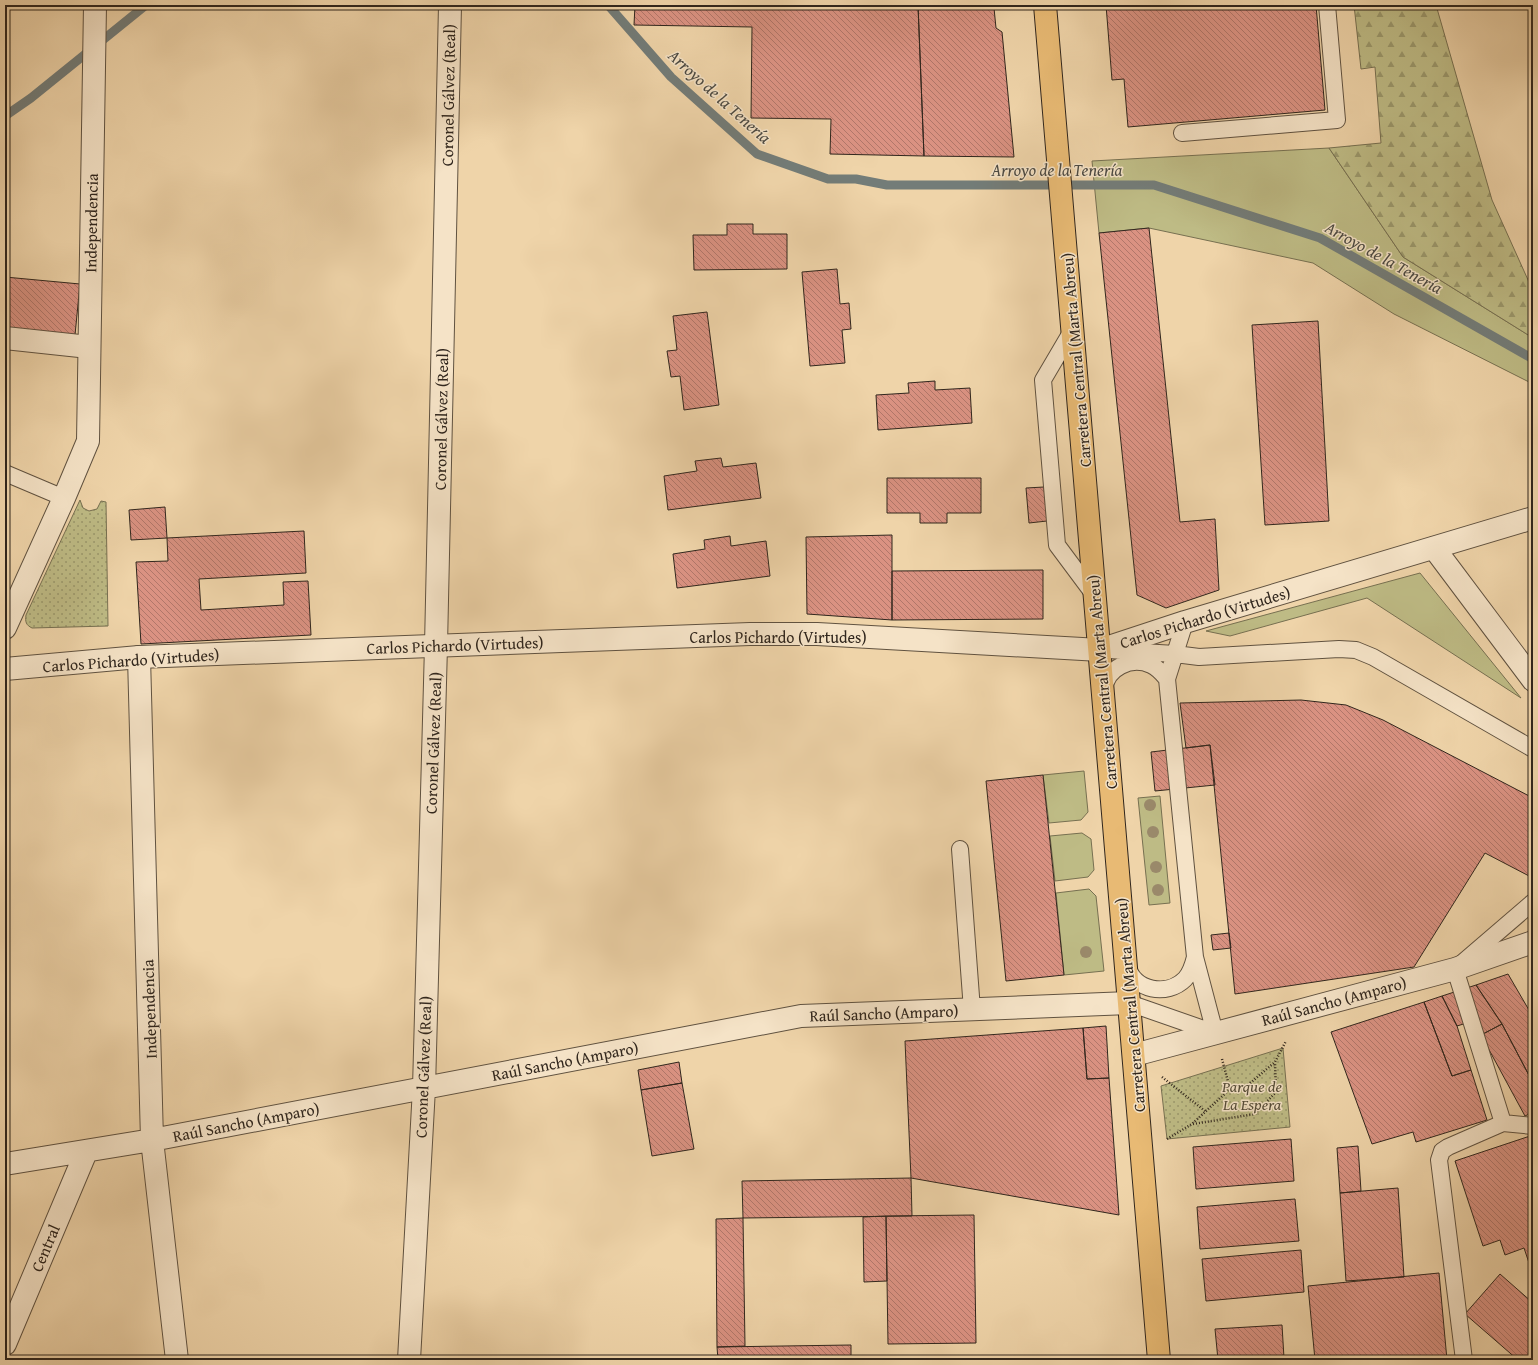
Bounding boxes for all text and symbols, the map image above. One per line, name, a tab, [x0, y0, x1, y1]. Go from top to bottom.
street label: Coronel Gálvez (Real)	[435, 24, 461, 166]
water label: Arroyo de la Tenería	[662, 42, 777, 149]
water label: Arroyo de la Tenería	[991, 157, 1123, 182]
street label: Independencia	[78, 173, 104, 273]
water label: Arroyo de la Tenería	[1320, 214, 1447, 300]
street label: Carretera Central (Marta Abreu)	[1055, 252, 1097, 468]
street label: Coronel Gálvez (Real)	[428, 348, 454, 490]
street label: Carretera Central (Marta Abreu)	[1081, 574, 1123, 790]
street label: Carlos Pichardo (Virtudes)	[1117, 580, 1293, 654]
street label: Carlos Pichardo (Virtudes)	[689, 625, 867, 649]
street label: Carlos Pichardo (Virtudes)	[366, 630, 544, 660]
street label: Carlos Pichardo (Virtudes)	[42, 642, 220, 678]
street label: Coronel Gálvez (Real)	[419, 672, 447, 814]
street label: Carretera Central (Marta Abreu)	[1109, 897, 1151, 1113]
street label: Independencia	[135, 959, 163, 1059]
street label: Raúl Sancho (Amparo)	[1259, 970, 1409, 1032]
street label: Coronel Gálvez (Real)	[409, 996, 437, 1138]
street label: Raúl Sancho (Amparo)	[809, 998, 959, 1028]
street label: Raúl Sancho (Amparo)	[490, 1035, 640, 1087]
park label: Parque de La Espera	[1221, 1074, 1283, 1116]
street label: Raúl Sancho (Amparo)	[171, 1096, 321, 1148]
street label: Central	[24, 1220, 66, 1275]

